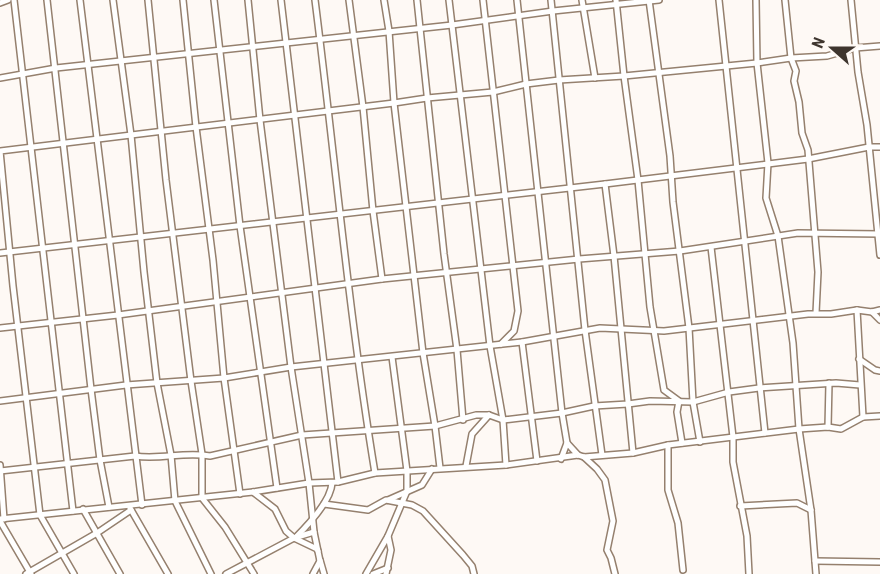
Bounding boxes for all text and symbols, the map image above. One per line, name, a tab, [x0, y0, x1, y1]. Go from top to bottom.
north arrow	[802, 18, 862, 78]
text: N	[808, 35, 829, 51]

